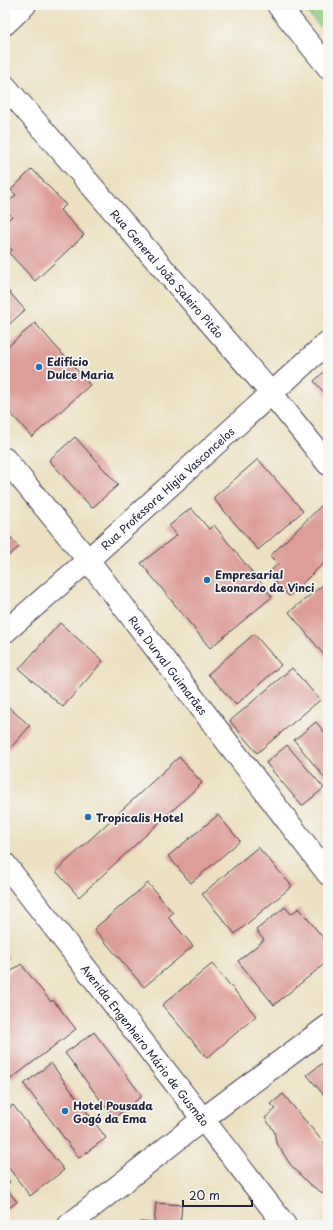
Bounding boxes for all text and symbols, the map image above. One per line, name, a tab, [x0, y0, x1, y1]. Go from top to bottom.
street label: Rua General João Saleiro Pitão	[107, 205, 228, 341]
place label: Edifício Dulce Maria	[47, 353, 115, 383]
marker: Edifício Dulce Maria	[34, 362, 44, 372]
street label: Rua Professora Higia Vasconcelos	[97, 423, 238, 553]
place label: Empresarial Leonardo da Vinci	[215, 566, 315, 596]
marker: Empresarial Leonardo da Vinci	[202, 575, 212, 585]
street label: Rua Durval Guimarães	[125, 612, 212, 718]
place label: Tropicalis Hotel	[96, 809, 183, 826]
marker: Tropicalis Hotel	[83, 812, 93, 822]
street label: Avenida Engenheiro Mário de Gusmão	[77, 960, 214, 1129]
place label: Hotel Pousada Gogó da Ema	[73, 1097, 153, 1127]
marker: Hotel Pousada Gogó da Ema	[60, 1106, 70, 1116]
scale bar	[183, 1182, 252, 1208]
text: 20 m	[189, 1186, 220, 1204]

